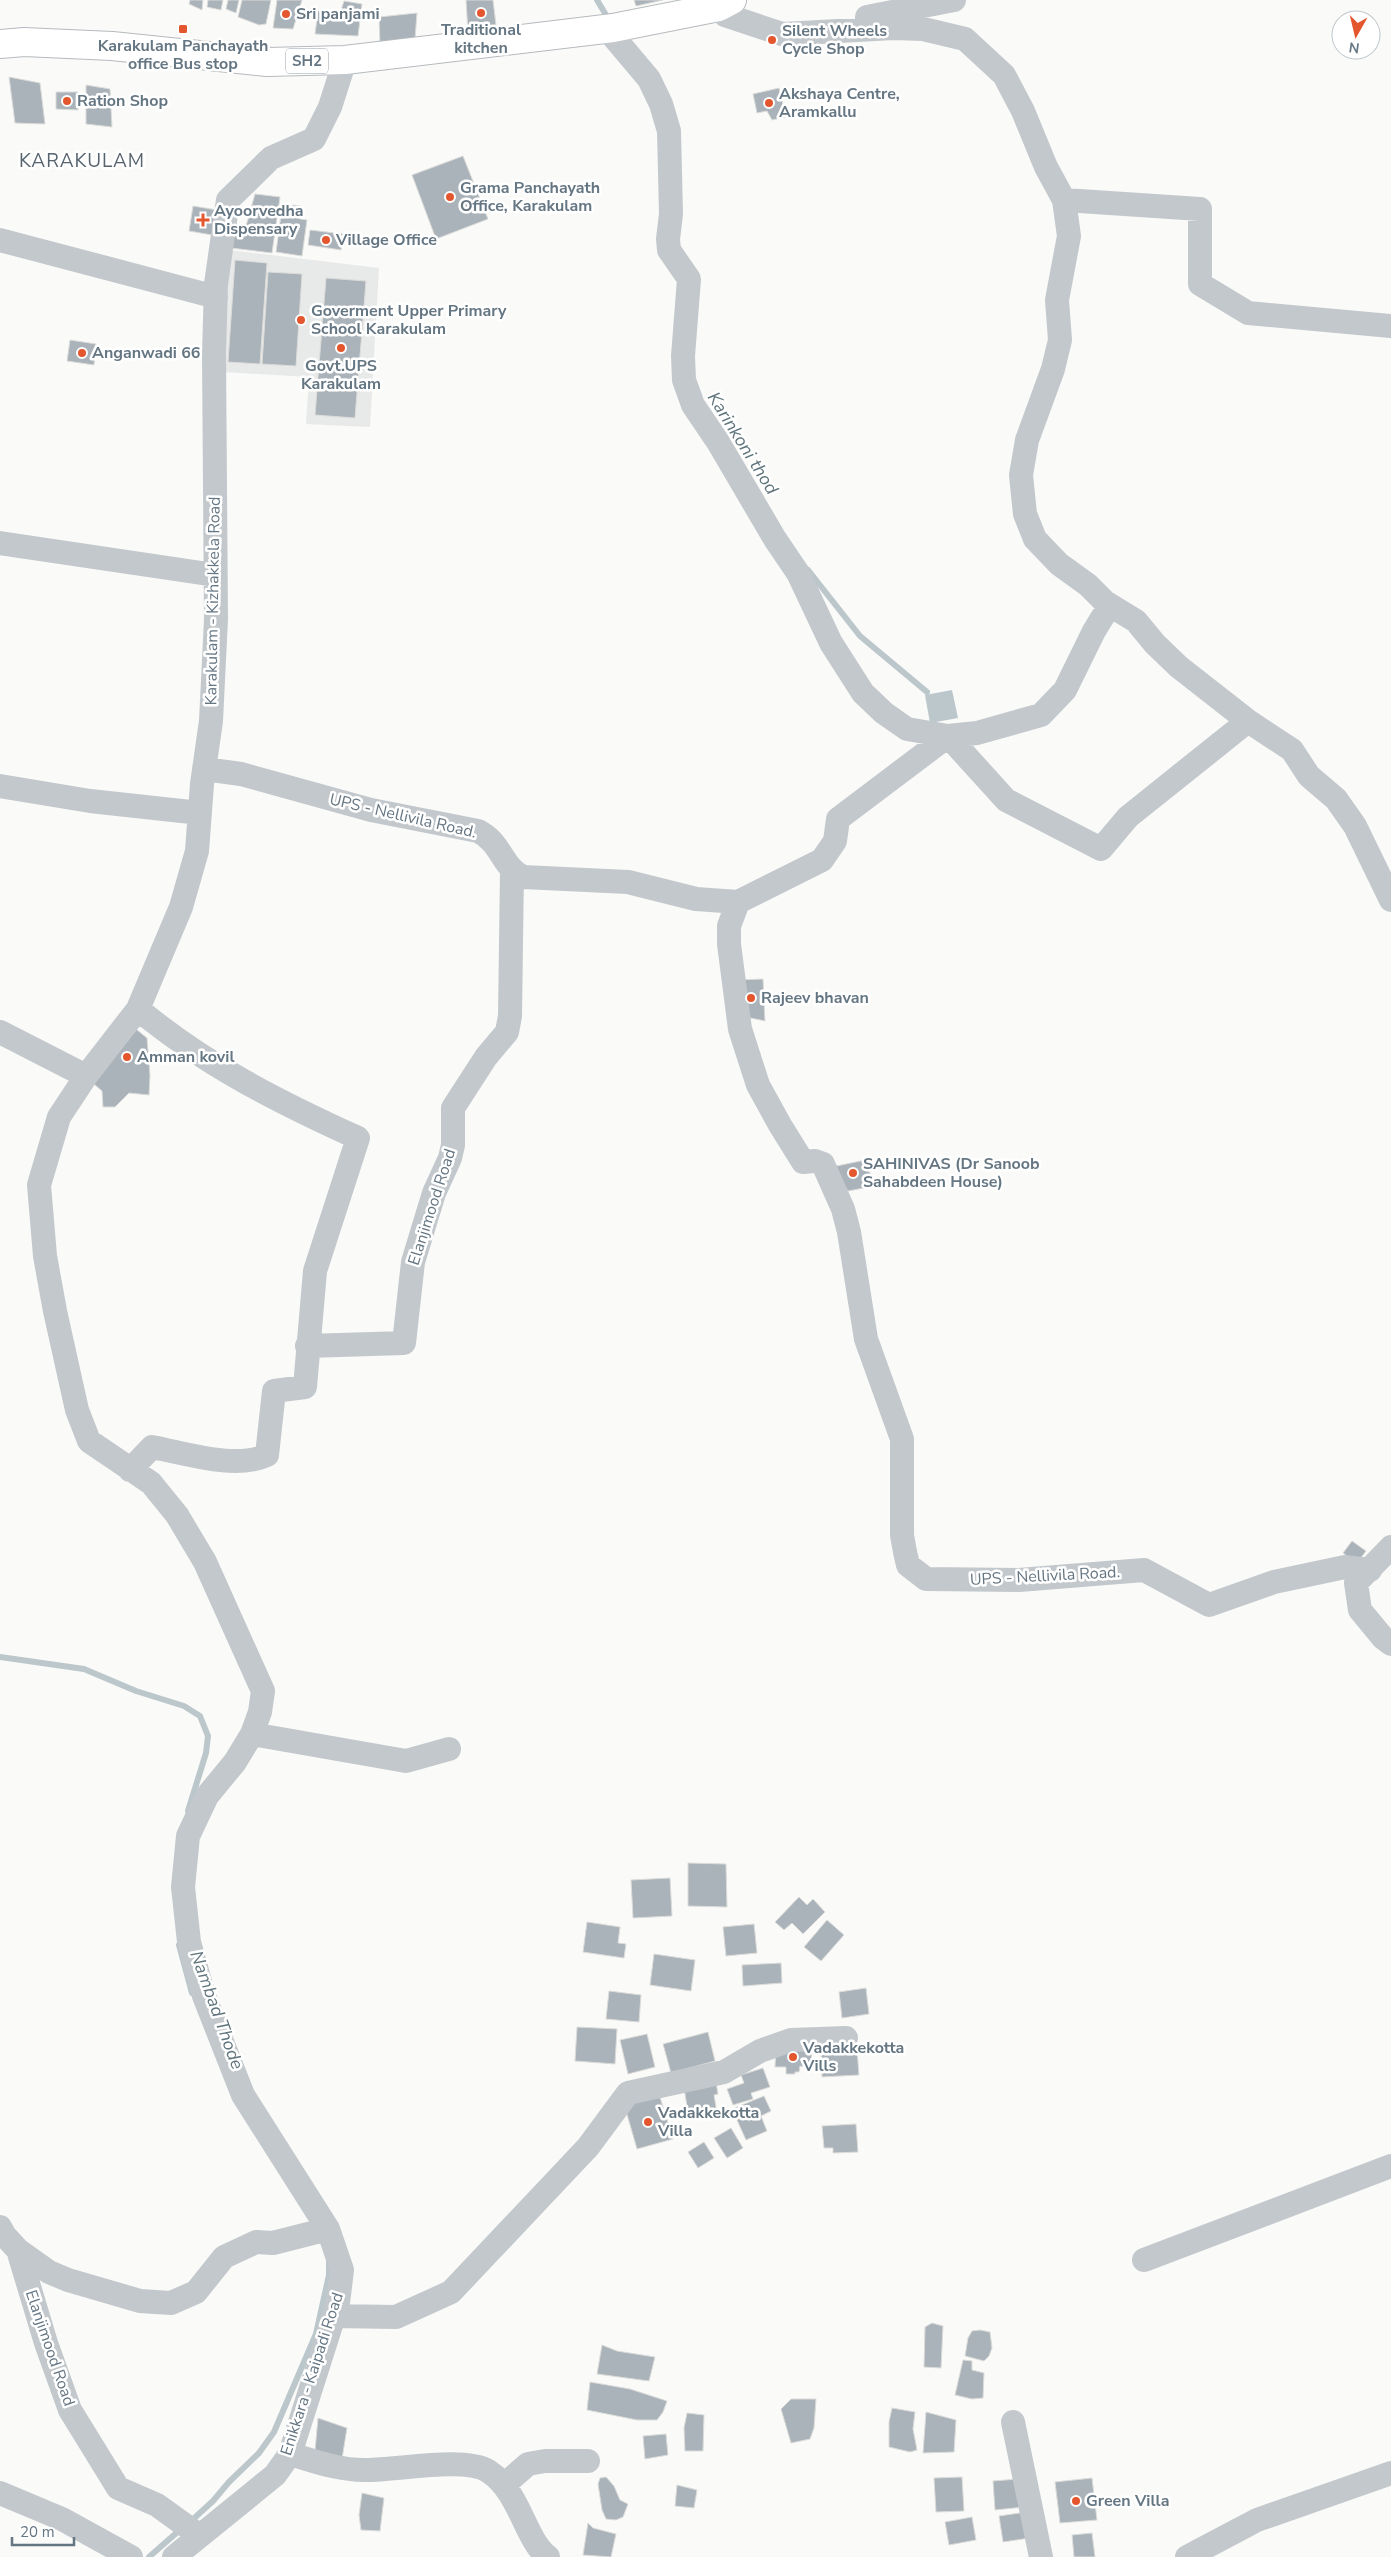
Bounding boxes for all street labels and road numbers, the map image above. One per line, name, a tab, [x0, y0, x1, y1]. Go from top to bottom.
road number: SH2	[286, 48, 328, 74]
street label: Karakulam - Kizhakkela Road	[200, 496, 226, 706]
street label: UPS - Nellivila Road.	[327, 788, 479, 844]
street label: Elanjimood Road	[403, 1146, 461, 1268]
street label: UPS - Nellivila Road.	[969, 1561, 1121, 1591]
street label: Elanjimood Road	[20, 2287, 80, 2409]
street label: Enikkara - Kaipadi Road	[275, 2290, 349, 2458]

